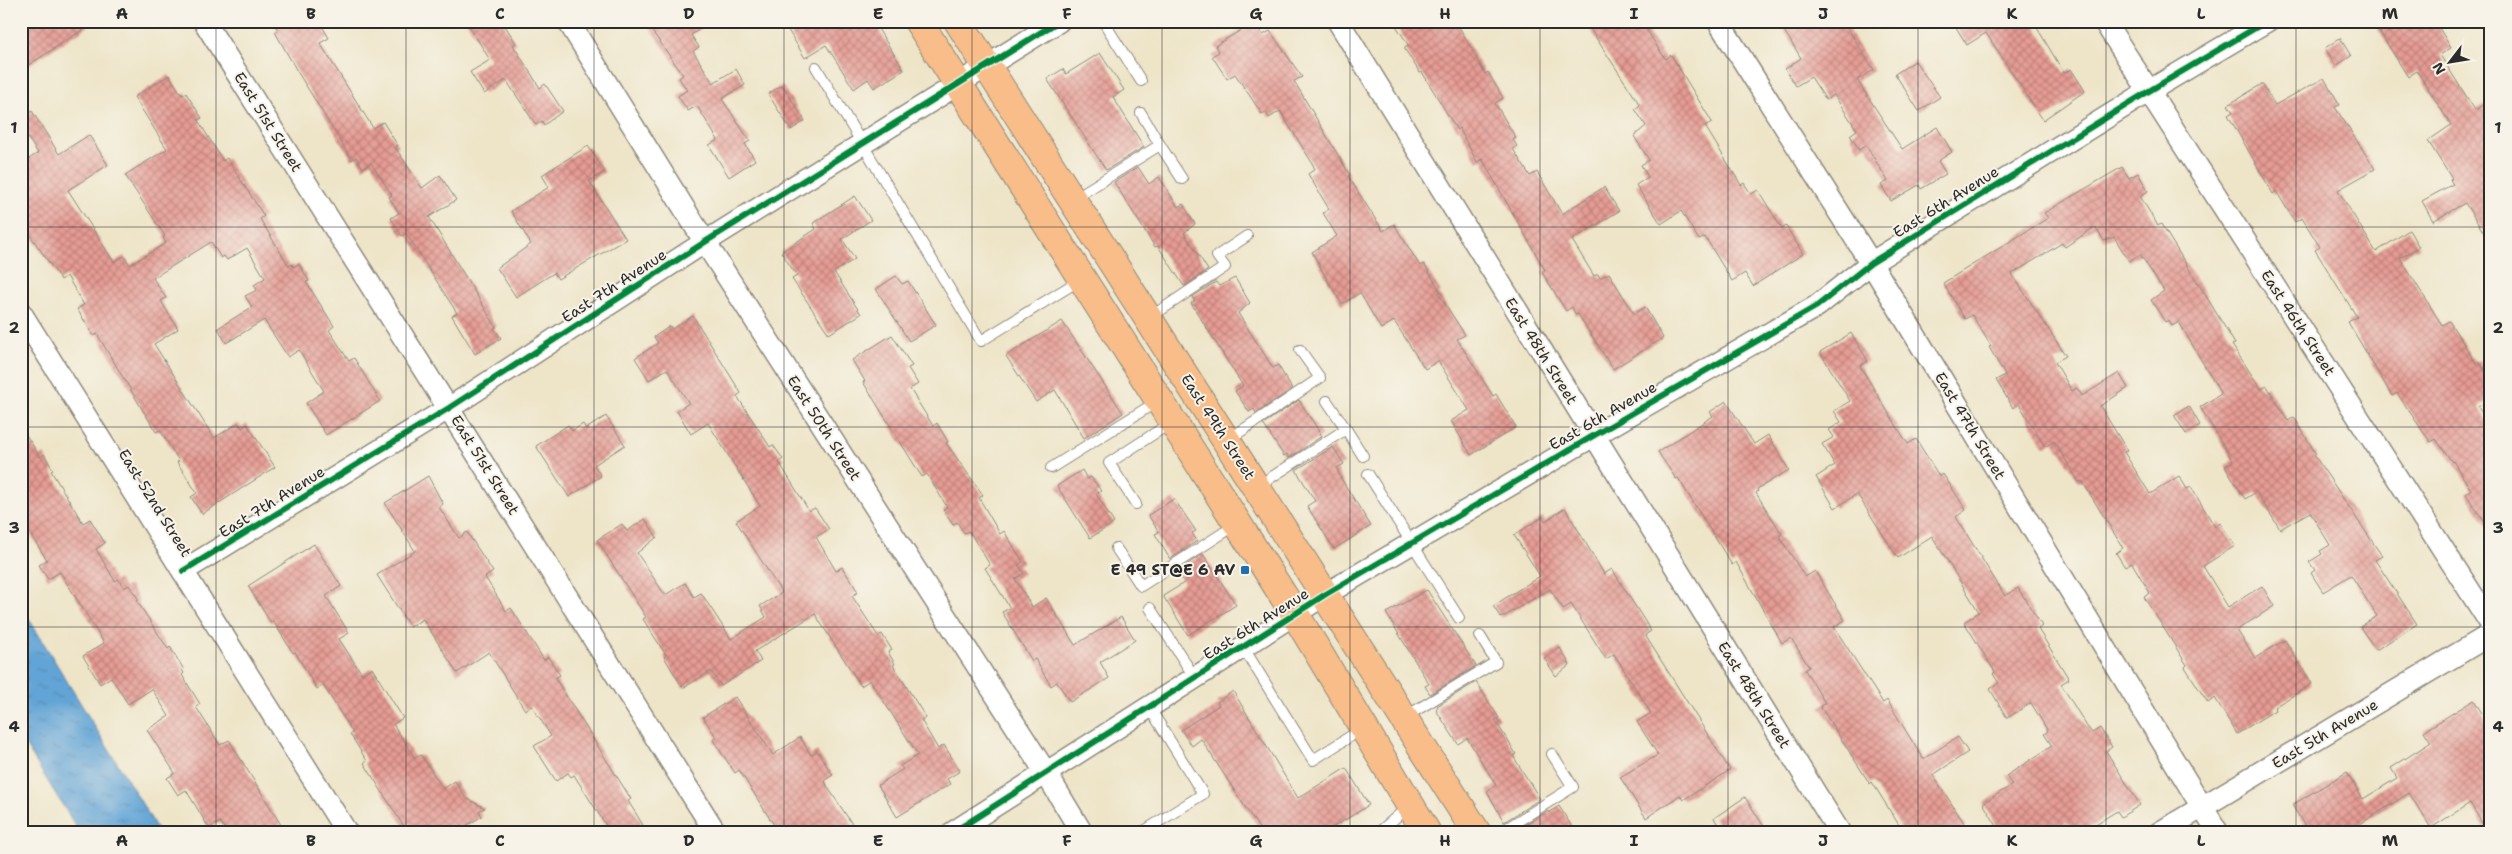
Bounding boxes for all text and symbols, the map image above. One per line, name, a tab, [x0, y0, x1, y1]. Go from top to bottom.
text: A	[116, 3, 128, 24]
text: B	[306, 3, 316, 24]
text: C	[495, 3, 505, 24]
text: D	[683, 3, 695, 24]
text: E	[873, 3, 883, 24]
text: F	[1062, 3, 1072, 24]
text: G	[1250, 3, 1263, 24]
text: H	[1439, 3, 1451, 24]
text: I	[1630, 3, 1639, 24]
text: J	[1818, 3, 1828, 24]
text: K	[2007, 3, 2018, 24]
text: L	[2197, 3, 2206, 24]
text: M	[2382, 3, 2399, 24]
north arrow	[2424, 38, 2474, 88]
text: N	[2428, 59, 2449, 78]
street label: East 51st Street	[229, 68, 307, 176]
text: 1	[10, 117, 18, 138]
text: 1	[2494, 117, 2502, 138]
street label: East 6th Avenue	[1889, 161, 2003, 243]
street label: East 7th Avenue	[558, 245, 670, 327]
street label: East 46th Street	[2256, 266, 2340, 380]
street label: East 48th Street	[1500, 294, 1582, 408]
text: 2	[8, 317, 20, 338]
text: 2	[2492, 317, 2504, 338]
street label: East 47th Street	[1930, 369, 2010, 483]
street label: East 49th Street	[1176, 370, 1260, 484]
street label: East 50th Street	[782, 372, 866, 484]
street label: East 6th Avenue	[1546, 377, 1660, 455]
street label: East 51st Street	[446, 411, 524, 519]
street label: East 52nd Street	[114, 445, 196, 561]
street label: East 7th Avenue	[215, 461, 329, 543]
text: 3	[8, 517, 20, 538]
text: 3	[2492, 517, 2504, 538]
place label: E 49 ST@E 6 AV	[1111, 560, 1235, 580]
marker: E 49 ST@E 6 AV	[1239, 564, 1251, 576]
street label: East 6th Avenue	[1199, 583, 1313, 665]
street label: East 48th Street	[1713, 638, 1795, 752]
street label: East 5th Avenue	[2268, 695, 2382, 773]
text: 4	[8, 716, 20, 737]
text: 4	[2492, 716, 2504, 737]
text: A	[116, 830, 128, 851]
text: B	[306, 830, 316, 851]
text: C	[495, 830, 505, 851]
text: D	[683, 830, 695, 851]
text: E	[873, 830, 883, 851]
text: F	[1062, 830, 1072, 851]
text: G	[1250, 830, 1263, 851]
text: H	[1439, 830, 1451, 851]
text: I	[1630, 830, 1639, 851]
text: J	[1818, 830, 1828, 851]
text: K	[2007, 830, 2018, 851]
text: L	[2197, 830, 2206, 851]
text: M	[2382, 830, 2399, 851]

